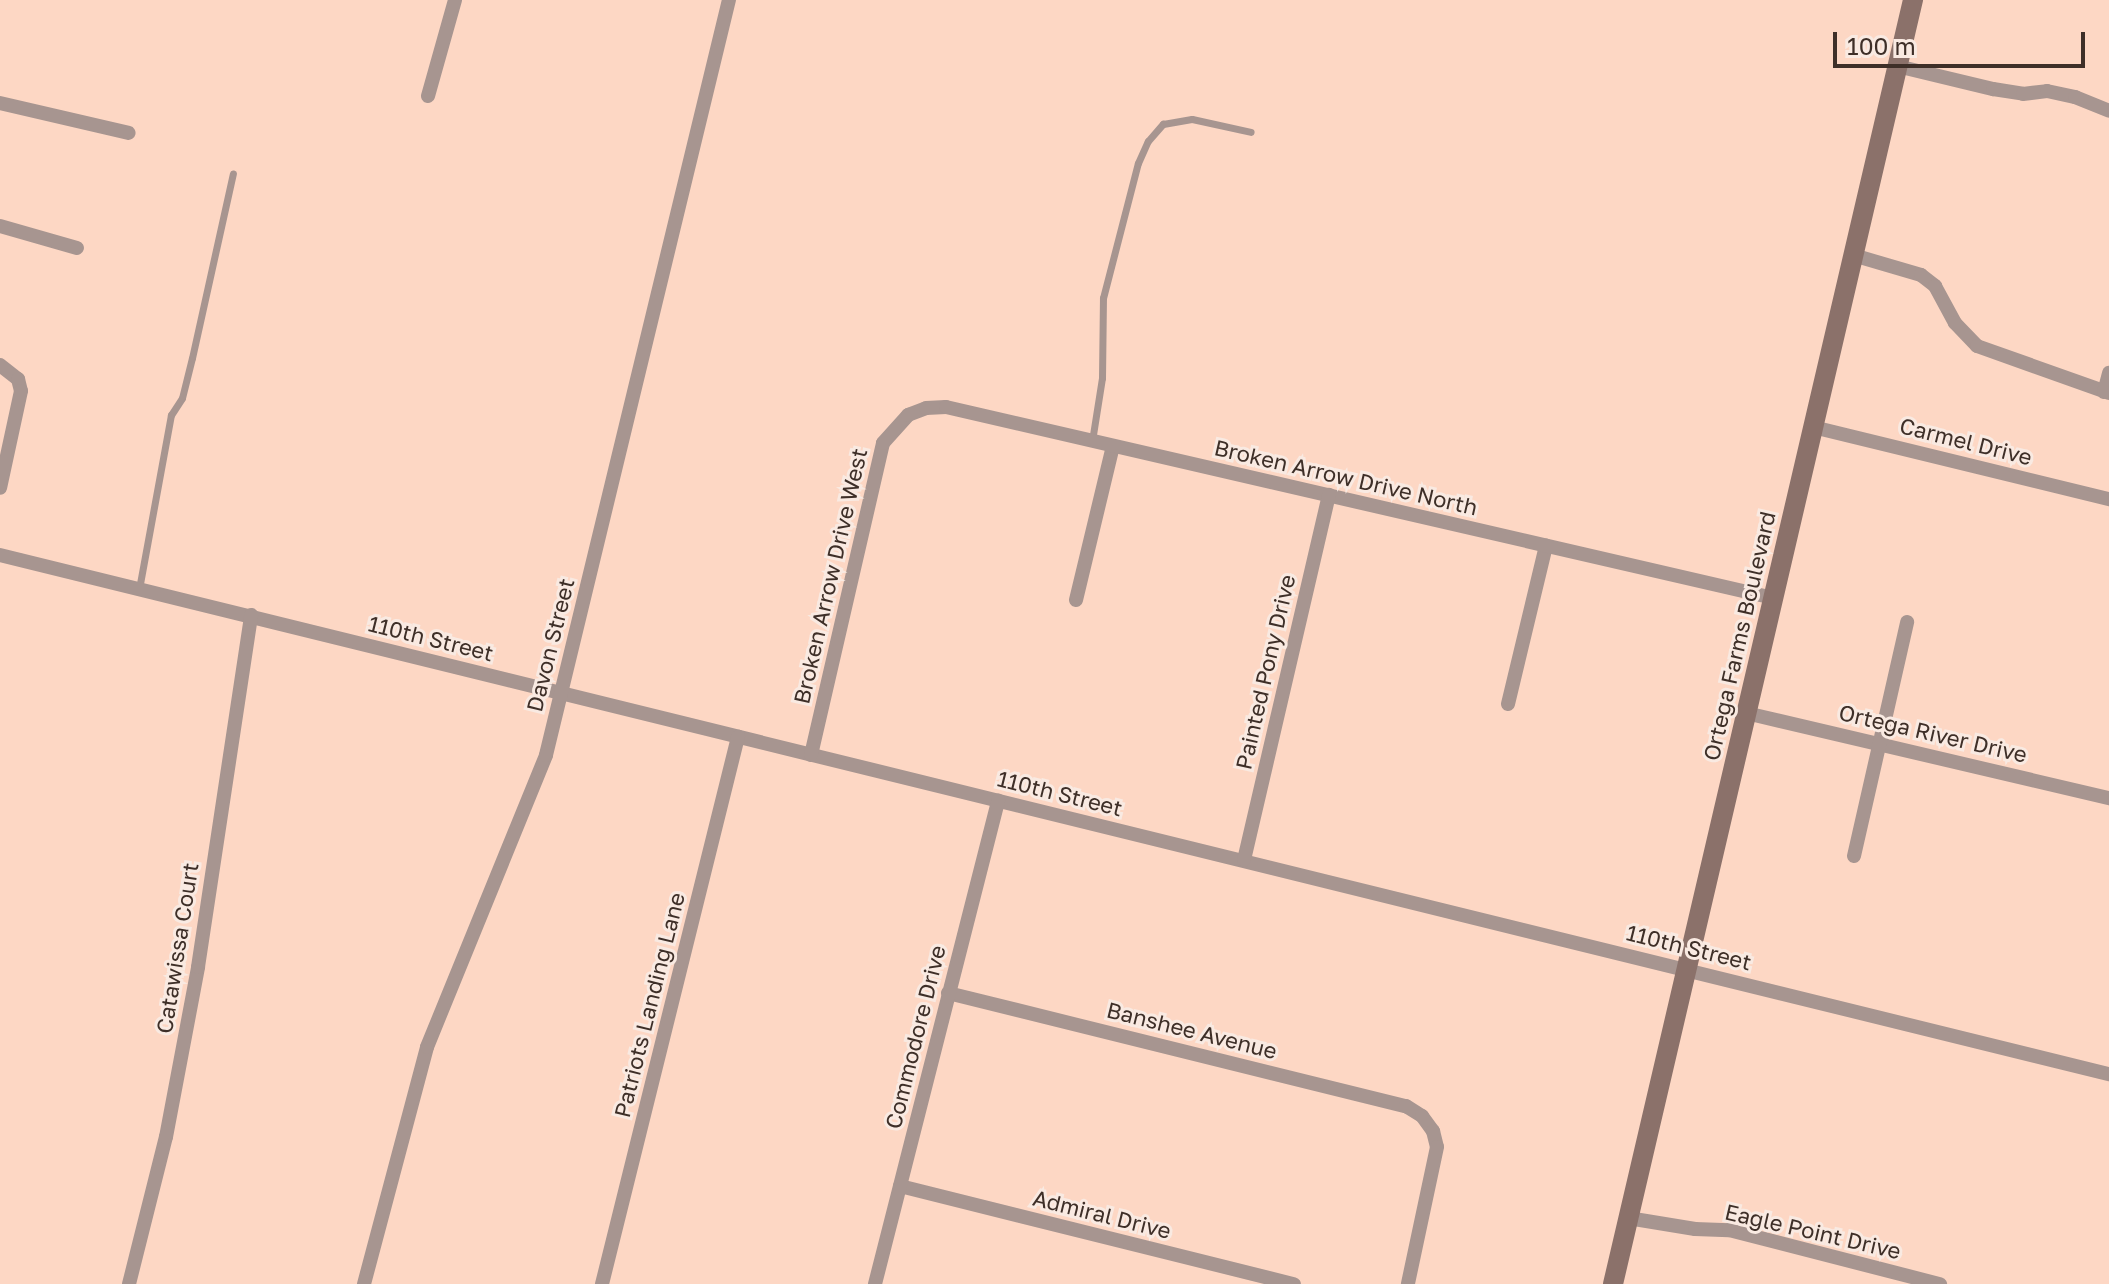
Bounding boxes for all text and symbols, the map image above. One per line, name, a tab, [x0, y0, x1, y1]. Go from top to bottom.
scale bar	[1837, 16, 2089, 66]
text: 100 m	[1847, 31, 1916, 60]
street label: Carmel Drive	[1897, 412, 2035, 470]
street label: Broken Arrow Drive North	[1212, 434, 1480, 520]
street label: Broken Arrow Drive West	[788, 446, 872, 706]
street label: Ortega Farms Boulevard	[1697, 509, 1781, 763]
street label: Painted Pony Drive	[1230, 572, 1300, 772]
street label: Davon Street	[521, 576, 579, 714]
street label: 110th Street	[366, 610, 496, 666]
street label: Ortega River Drive	[1836, 698, 2030, 768]
street label: 110th Street	[995, 765, 1125, 821]
street label: Catawissa Court	[150, 861, 204, 1035]
street label: Patriots Landing Lane	[608, 890, 690, 1120]
street label: 110th Street	[1624, 919, 1754, 975]
street label: Commodore Drive	[879, 943, 951, 1131]
street label: Banshee Avenue	[1104, 996, 1280, 1064]
street label: Admiral Drive	[1030, 1184, 1174, 1244]
street label: Eagle Point Drive	[1723, 1198, 1903, 1264]

